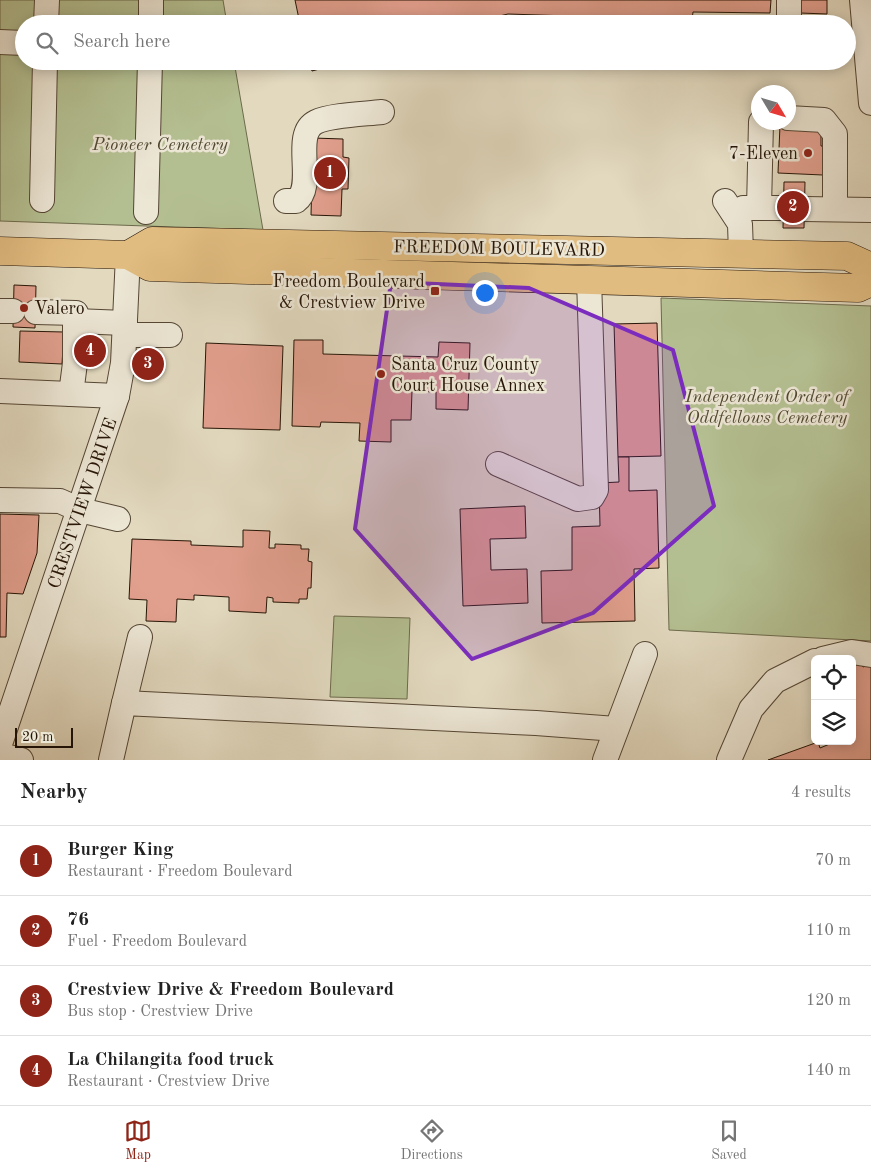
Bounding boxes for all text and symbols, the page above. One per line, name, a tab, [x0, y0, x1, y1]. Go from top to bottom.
search box	[15, 15, 856, 70]
icon: search	[33, 29, 61, 57]
text: Search here	[73, 33, 170, 52]
north arrow	[751, 85, 796, 130]
park label: Pioneer Cemetery	[91, 136, 228, 154]
place label: 7-Eleven	[729, 145, 798, 163]
marker: 7-Eleven	[802, 147, 814, 159]
pin: 1	[314, 154, 346, 192]
pin: 2	[777, 188, 809, 226]
street label: FREEDOM BOULEVARD	[393, 238, 605, 260]
place label: Freedom Boulevard & Crestview Drive	[273, 273, 425, 312]
your location	[472, 280, 498, 306]
marker: Freedom Boulevard & Crestview Drive	[429, 285, 441, 297]
place label: Valero	[34, 300, 85, 318]
marker: Valero	[18, 302, 30, 314]
pin: 4	[74, 332, 106, 370]
pin: 3	[132, 345, 164, 383]
place label: Santa Cruz County Court House Annex	[391, 356, 545, 395]
marker: Santa Cruz County Court House Annex	[375, 368, 387, 380]
park label: Independent Order of Oddfellows Cemetery	[684, 388, 852, 427]
street label: CRESTVIEW DRIVE	[45, 416, 121, 591]
map controls	[811, 655, 856, 745]
button: locate	[811, 655, 856, 700]
button: layers	[811, 700, 856, 745]
scale bar	[15, 725, 72, 748]
text: 20 m	[22, 730, 53, 744]
text: Nearby	[20, 782, 88, 803]
text: 4 results	[791, 785, 851, 801]
text: Burger King	[67, 841, 174, 860]
text: 1	[31, 853, 41, 869]
text: 70 m	[815, 853, 851, 869]
text: Restaurant · Freedom Boulevard	[67, 864, 293, 880]
text: 76	[67, 911, 89, 930]
text: 2	[31, 923, 41, 939]
text: 110 m	[806, 923, 851, 939]
text: Fuel · Freedom Boulevard	[67, 934, 247, 950]
text: Crestview Drive & Freedom Boulevard	[67, 981, 394, 1000]
text: 3	[31, 993, 41, 1009]
text: 120 m	[806, 993, 851, 1009]
text: Bus stop · Crestview Drive	[67, 1004, 253, 1020]
text: La Chilangita food truck	[67, 1051, 274, 1070]
text: 4	[31, 1063, 41, 1079]
text: 140 m	[806, 1063, 851, 1079]
text: Restaurant · Crestview Drive	[67, 1074, 270, 1090]
tab: Map	[124, 1117, 152, 1164]
tab: Directions	[401, 1117, 463, 1164]
tab: Saved	[711, 1117, 747, 1164]

